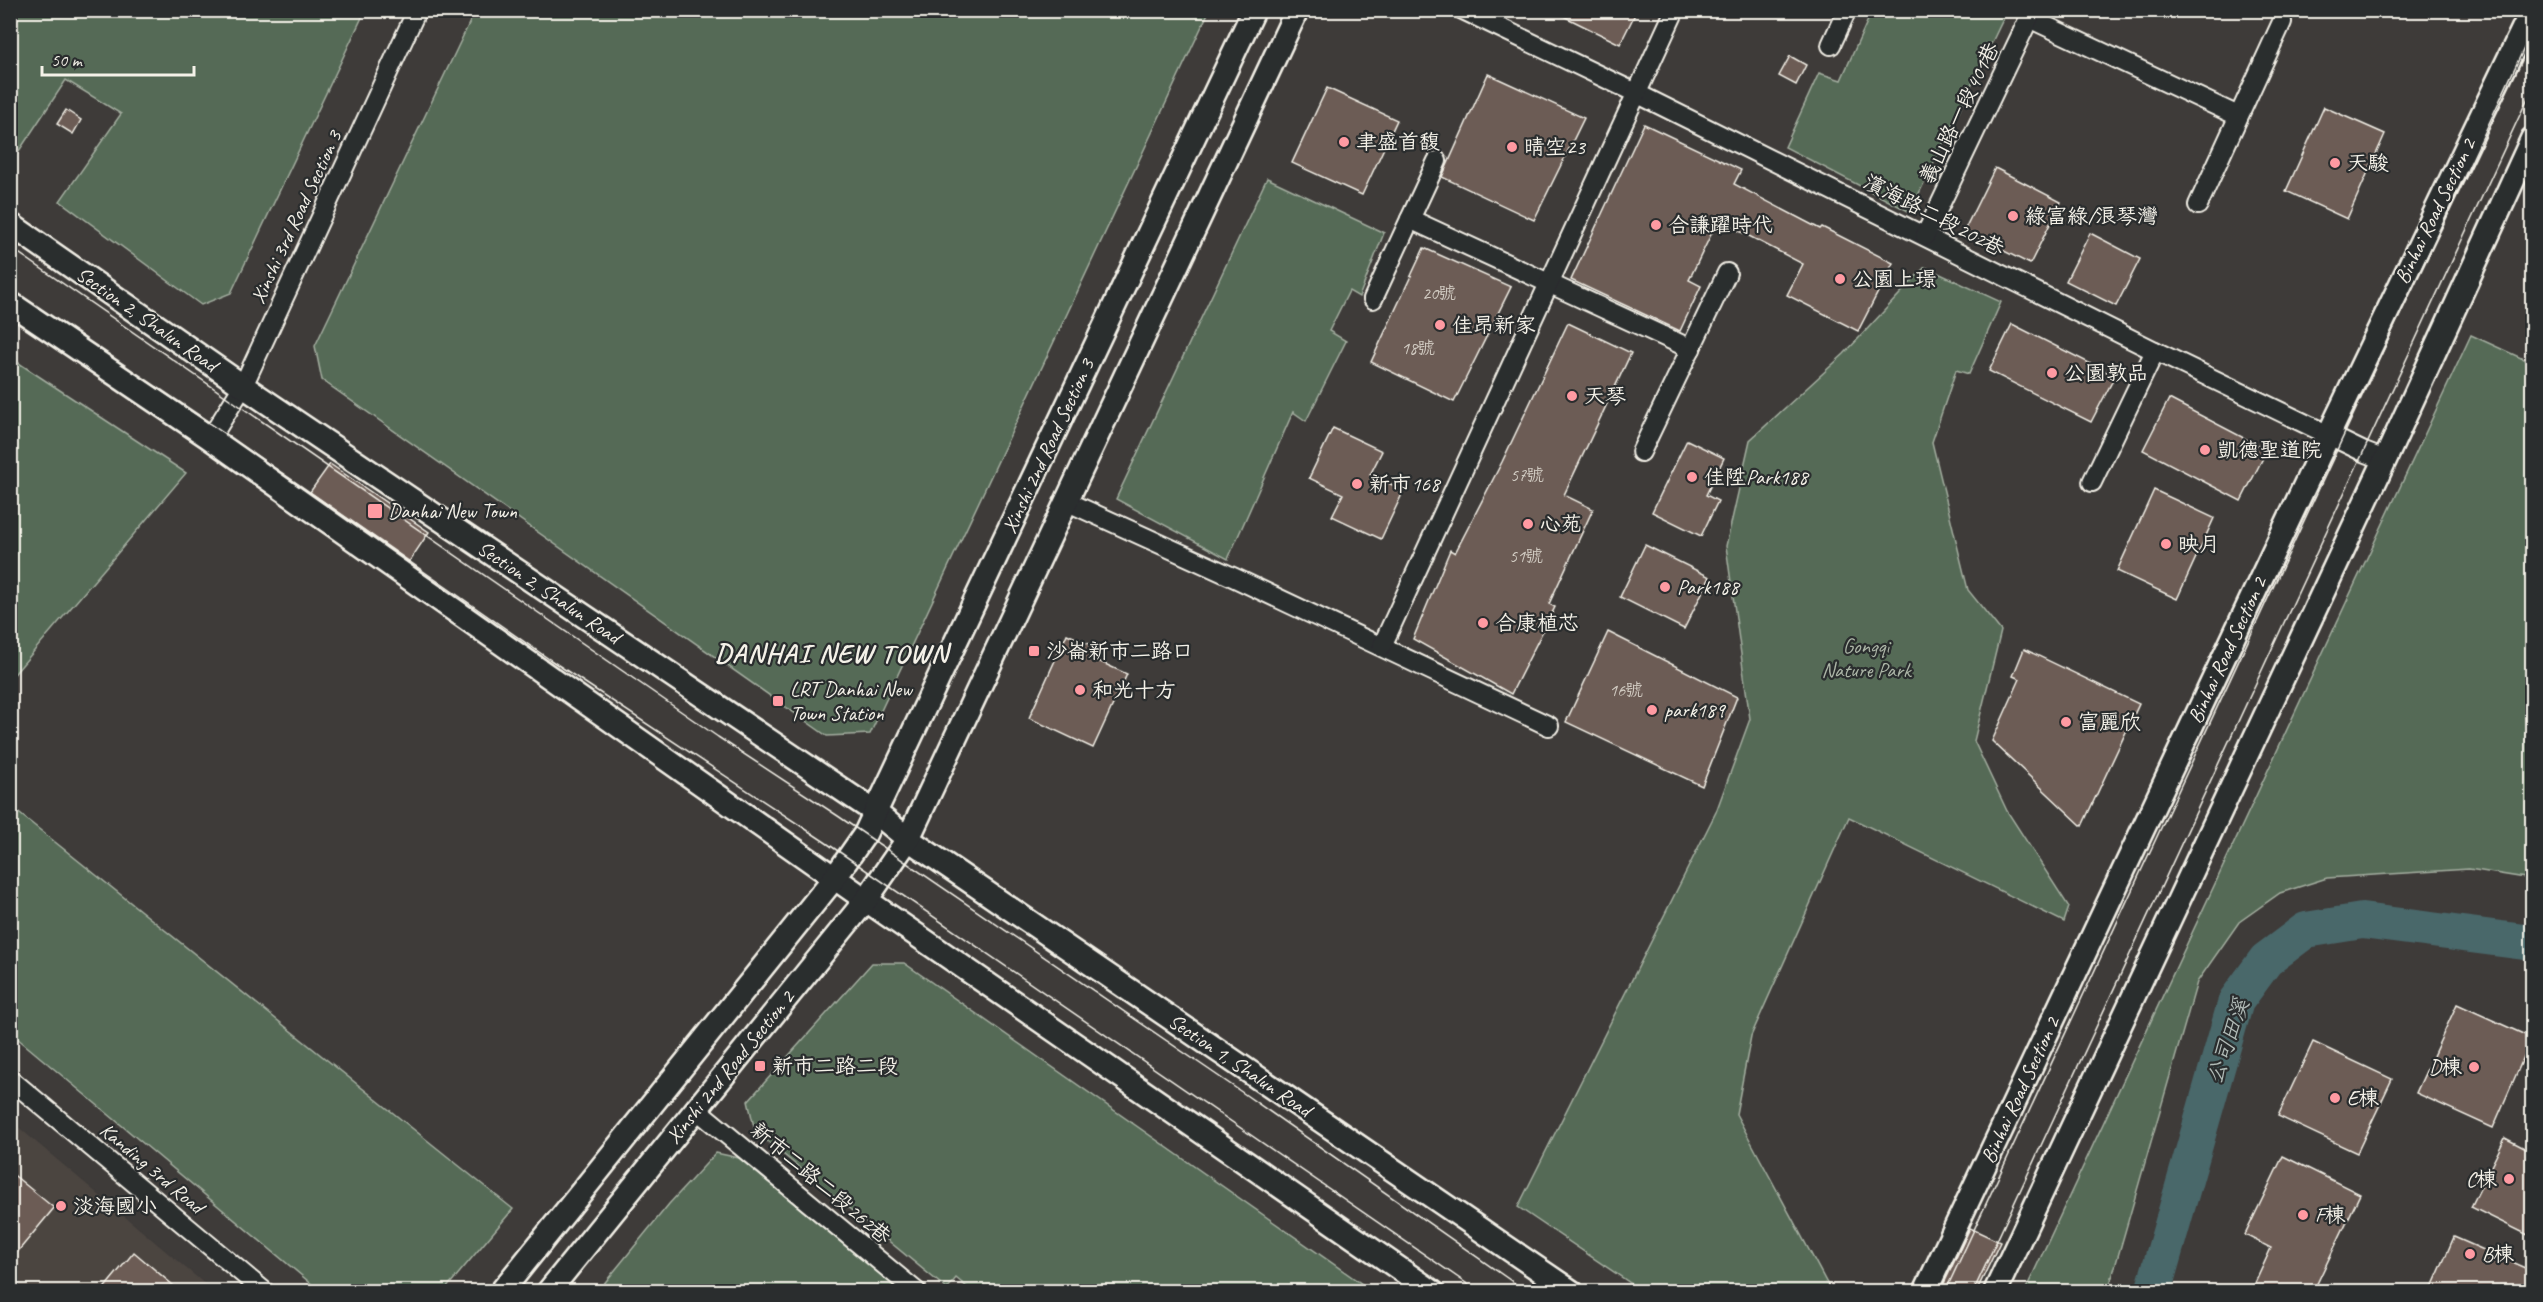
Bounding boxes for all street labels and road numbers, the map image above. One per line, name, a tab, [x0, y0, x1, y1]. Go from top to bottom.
street label: 義山路一段401巷	[1913, 38, 2005, 188]
street label: Xinshi 3rd Road Section 3	[245, 125, 348, 308]
street label: Binhai Road Section 2	[2389, 133, 2482, 288]
street label: 濱海路二段202巷	[1859, 168, 2009, 262]
street label: Section 2, Shalun Road	[71, 260, 226, 380]
street label: Xinshi 2nd Road Section 3	[996, 353, 1100, 537]
street label: Section 2, Shalun Road	[473, 535, 629, 652]
street label: Binhai Road Section 2	[2182, 571, 2273, 727]
street label: Xinshi 2nd Road Section 2	[660, 984, 801, 1149]
street label: Section 1, Shalun Road	[1164, 1008, 1320, 1125]
street label: Binhai Road Section 2	[1975, 1011, 2066, 1167]
street label: Kanding 3rd Road	[95, 1117, 211, 1221]
street label: 新市二路二段262巷	[745, 1117, 897, 1249]

